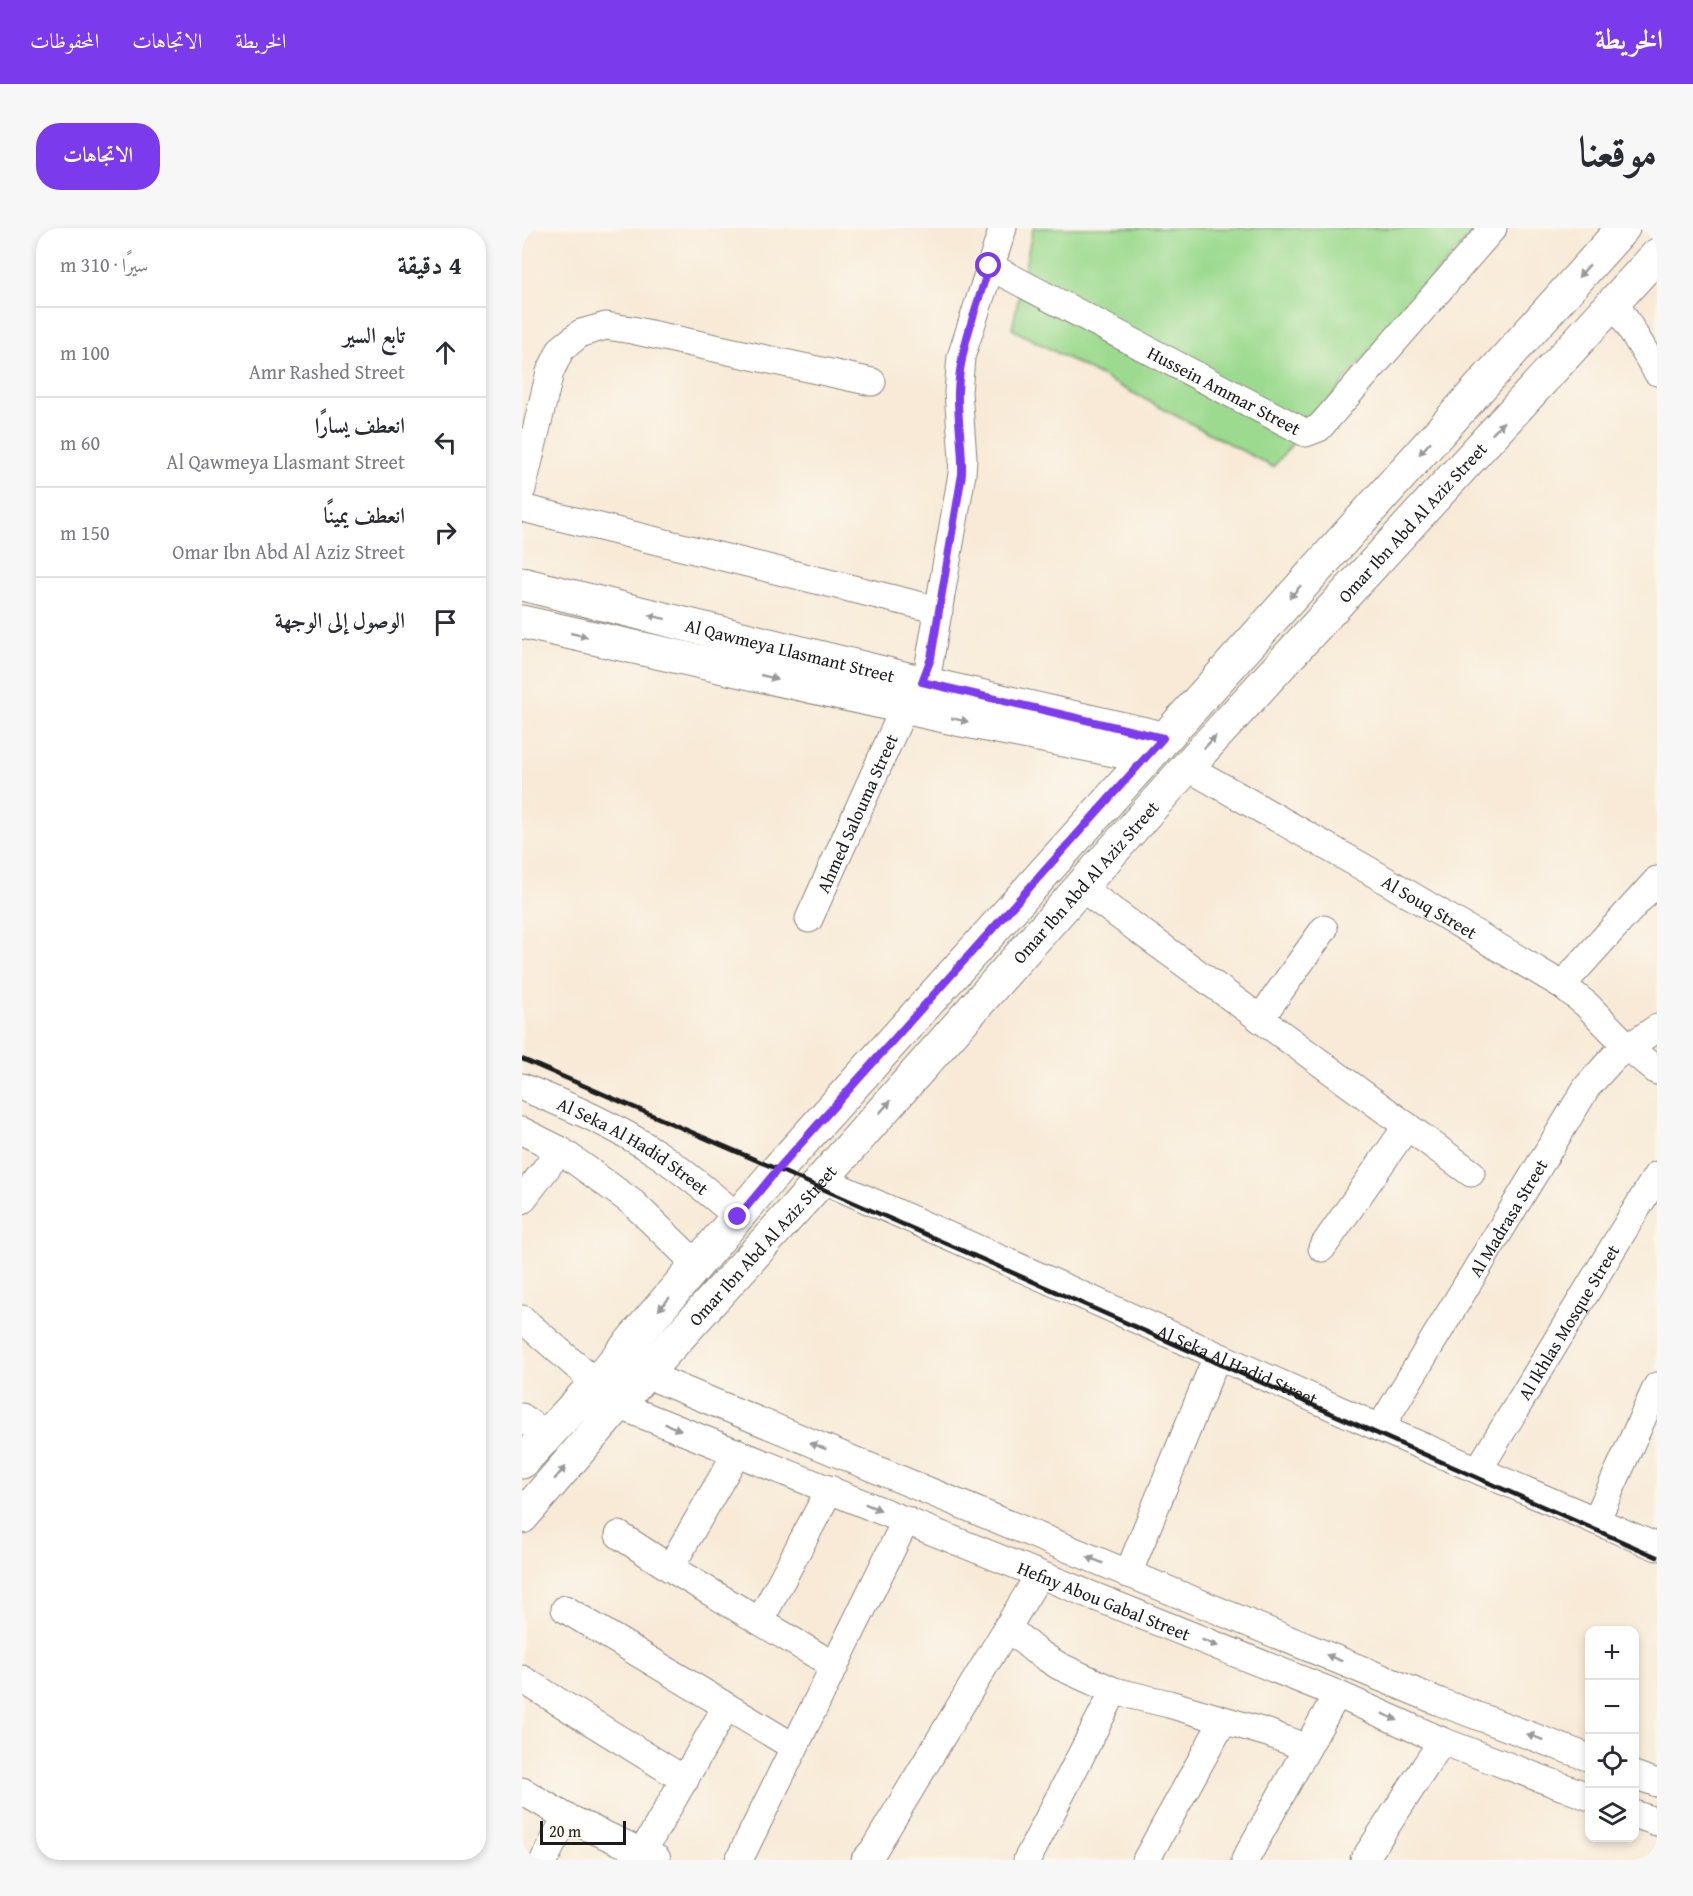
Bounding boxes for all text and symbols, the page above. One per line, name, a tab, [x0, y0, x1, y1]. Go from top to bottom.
text: الخريطة	[1595, 18, 1663, 59]
text: المحفوظات	[30, 25, 99, 56]
text: الاتجاهات	[132, 25, 202, 56]
text: الخريطة	[235, 25, 286, 56]
text: موقعنا	[1579, 120, 1657, 181]
button: الاتجاهات	[36, 123, 160, 190]
text: 4 دقيقة	[397, 245, 462, 284]
text: سيرًا · 310 m	[60, 250, 148, 279]
route start	[975, 252, 1001, 278]
one-way arrow	[1577, 264, 1591, 279]
text: تابع السير	[343, 319, 405, 351]
icon: ahead	[429, 336, 462, 369]
text: 100 m	[60, 338, 110, 367]
street label: Hussein Ammar Street	[1143, 339, 1306, 442]
text: Amr Rashed Street	[249, 357, 405, 386]
text: انعطف يسارًا	[315, 409, 405, 441]
one-way arrow	[1491, 420, 1505, 435]
icon: left	[429, 426, 462, 459]
text: 60 m	[60, 428, 100, 457]
street label: Omar Ibn Abd Al Aziz Street	[1331, 435, 1493, 608]
one-way arrow	[1418, 440, 1432, 455]
text: Al Qawmeya Llasmant Street	[166, 447, 405, 476]
text: انعطف يمينًا	[324, 499, 405, 531]
icon: right	[429, 516, 462, 549]
text: 150 m	[60, 518, 110, 547]
text: Omar Ibn Abd Al Aziz Street	[172, 537, 405, 566]
one-way arrow	[1288, 585, 1302, 600]
text: الوصول إلى الوجهة	[275, 604, 405, 636]
icon: arrive	[429, 606, 462, 639]
one-way arrow	[648, 611, 666, 621]
street label: Al Qawmeya Llasmant Street	[682, 611, 898, 689]
one-way arrow	[570, 630, 588, 640]
one-way arrow	[760, 673, 779, 683]
one-way arrow	[950, 715, 969, 725]
street label: Ahmed Salouma Street	[809, 729, 904, 897]
one-way arrow	[1203, 734, 1217, 749]
street label: Omar Ibn Abd Al Aziz Street	[1006, 794, 1165, 969]
street label: Al Souq Street	[1377, 868, 1483, 946]
street label: Al Seka Al Hadid Street	[553, 1090, 715, 1201]
one-way arrow	[878, 1100, 891, 1115]
street label: Al Madrasa Street	[1461, 1153, 1554, 1282]
street label: Omar Ibn Abd Al Aziz Street	[682, 1158, 843, 1332]
route end	[724, 1203, 750, 1229]
street label: Al Ikhlas Mosque Street	[1510, 1238, 1626, 1405]
one-way arrow	[657, 1296, 670, 1312]
street label: Al Seka Al Hadid Street	[1153, 1317, 1323, 1412]
one-way arrow	[664, 1422, 682, 1432]
one-way arrow	[809, 1441, 827, 1450]
one-way arrow	[553, 1466, 566, 1481]
one-way arrow	[864, 1503, 882, 1512]
street label: Hefny Abou Gabal Street	[1014, 1554, 1195, 1647]
one-way arrow	[1086, 1555, 1104, 1564]
map controls	[1585, 1626, 1639, 1842]
button: +	[1585, 1626, 1639, 1680]
one-way arrow	[1201, 1638, 1219, 1648]
one-way arrow	[1325, 1653, 1343, 1662]
button: −	[1585, 1680, 1639, 1734]
one-way arrow	[1381, 1713, 1398, 1722]
one-way arrow	[1526, 1732, 1544, 1742]
button: locate	[1585, 1734, 1639, 1788]
button: layers	[1585, 1788, 1639, 1842]
scale bar	[540, 1818, 626, 1846]
text: 20 m	[549, 1819, 581, 1843]

